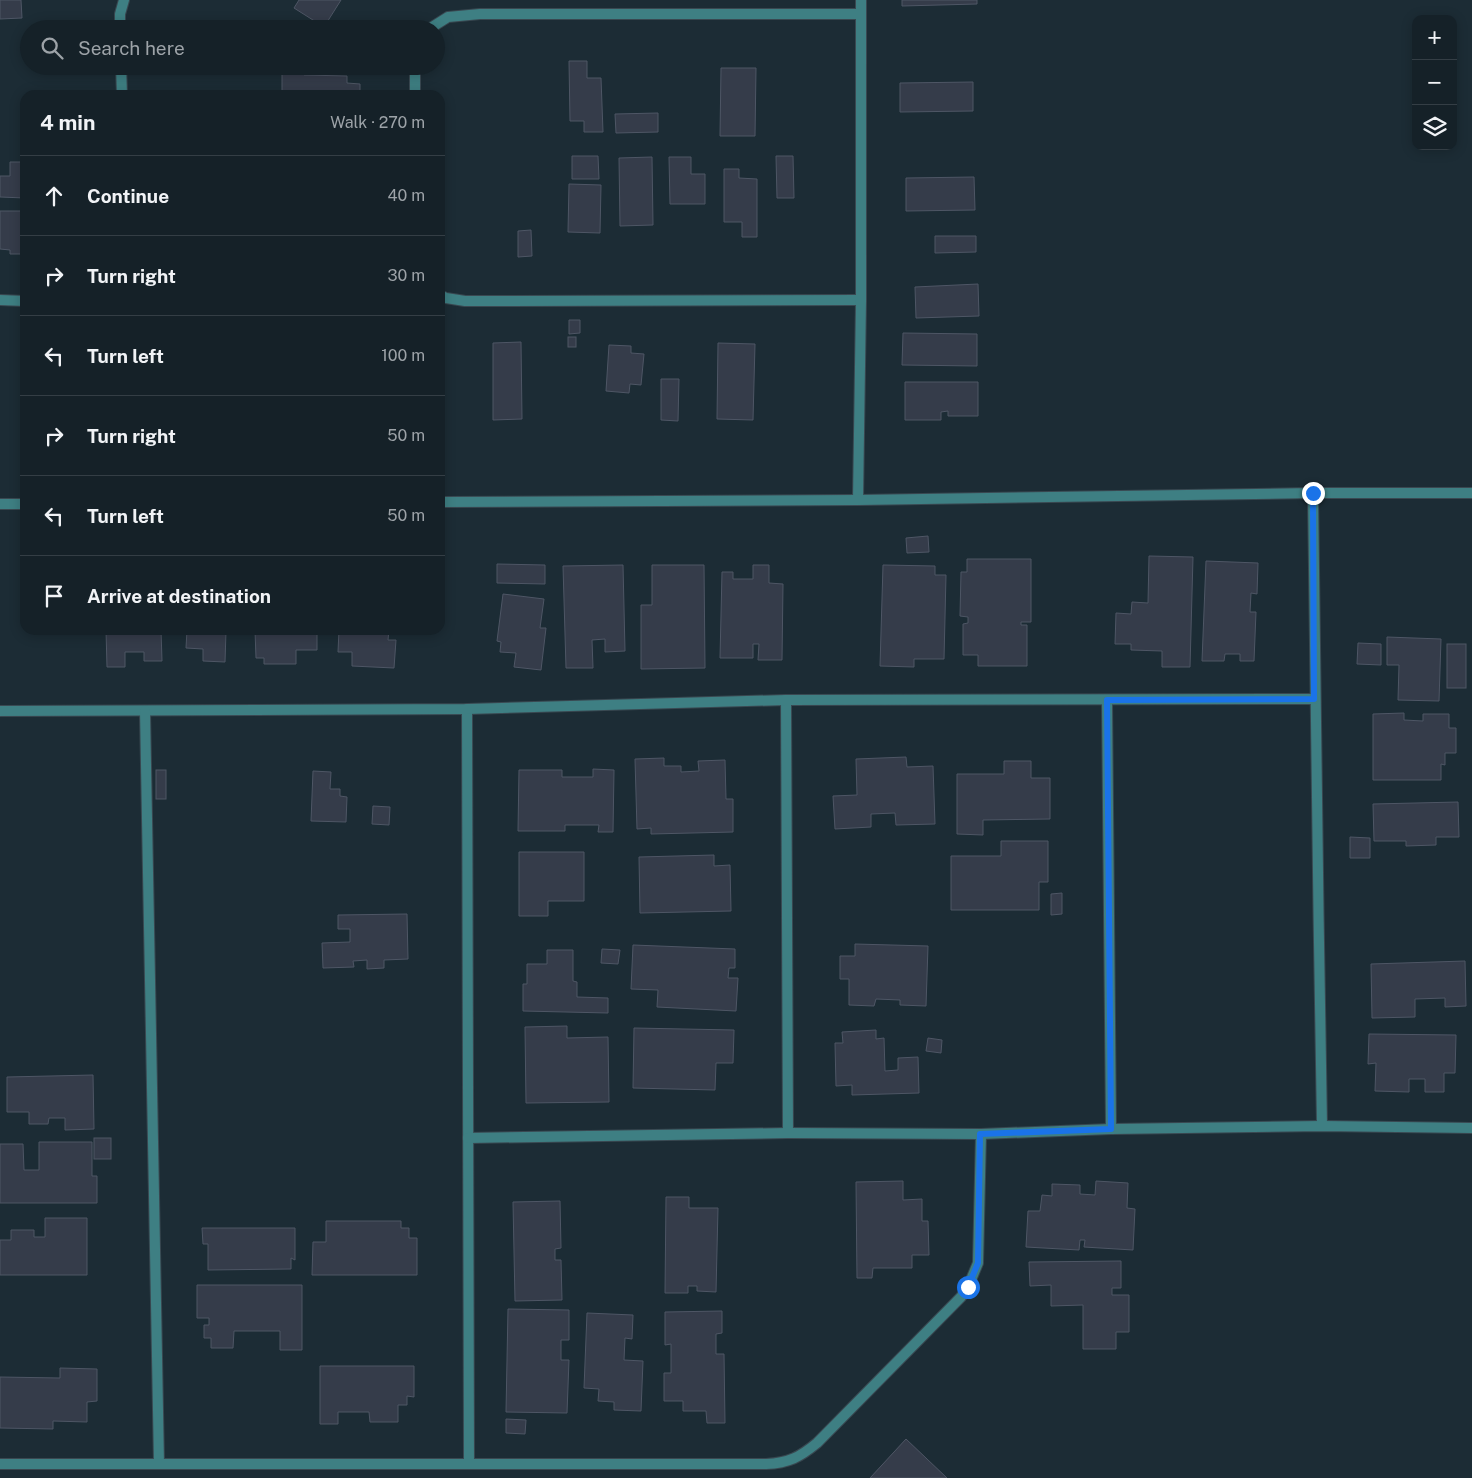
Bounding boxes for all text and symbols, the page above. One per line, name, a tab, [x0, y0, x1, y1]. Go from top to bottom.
map controls	[1412, 15, 1457, 150]
button: +	[1412, 15, 1457, 60]
search box	[20, 20, 445, 75]
icon: search	[38, 34, 66, 62]
text: Search here	[78, 37, 185, 59]
button: −	[1412, 60, 1457, 105]
button: layers	[1412, 105, 1457, 150]
text: 4 min	[40, 110, 95, 135]
text: Walk · 270 m	[330, 113, 425, 132]
icon: ahead	[40, 182, 68, 210]
text: Continue	[87, 185, 169, 207]
text: 40 m	[387, 186, 425, 205]
icon: right	[40, 262, 68, 290]
text: Turn right	[87, 265, 176, 287]
text: 30 m	[388, 266, 425, 285]
icon: left	[40, 342, 68, 370]
text: Turn left	[87, 345, 164, 367]
text: 100 m	[381, 346, 425, 365]
icon: right	[40, 422, 68, 450]
text: Turn right	[87, 425, 176, 447]
text: 50 m	[387, 426, 425, 445]
route end	[1302, 482, 1325, 505]
icon: left	[40, 502, 68, 530]
text: Turn left	[87, 505, 164, 527]
text: 50 m	[387, 506, 425, 525]
icon: arrive	[40, 582, 68, 610]
text: Arrive at destination	[87, 585, 271, 607]
route start	[957, 1276, 980, 1299]

